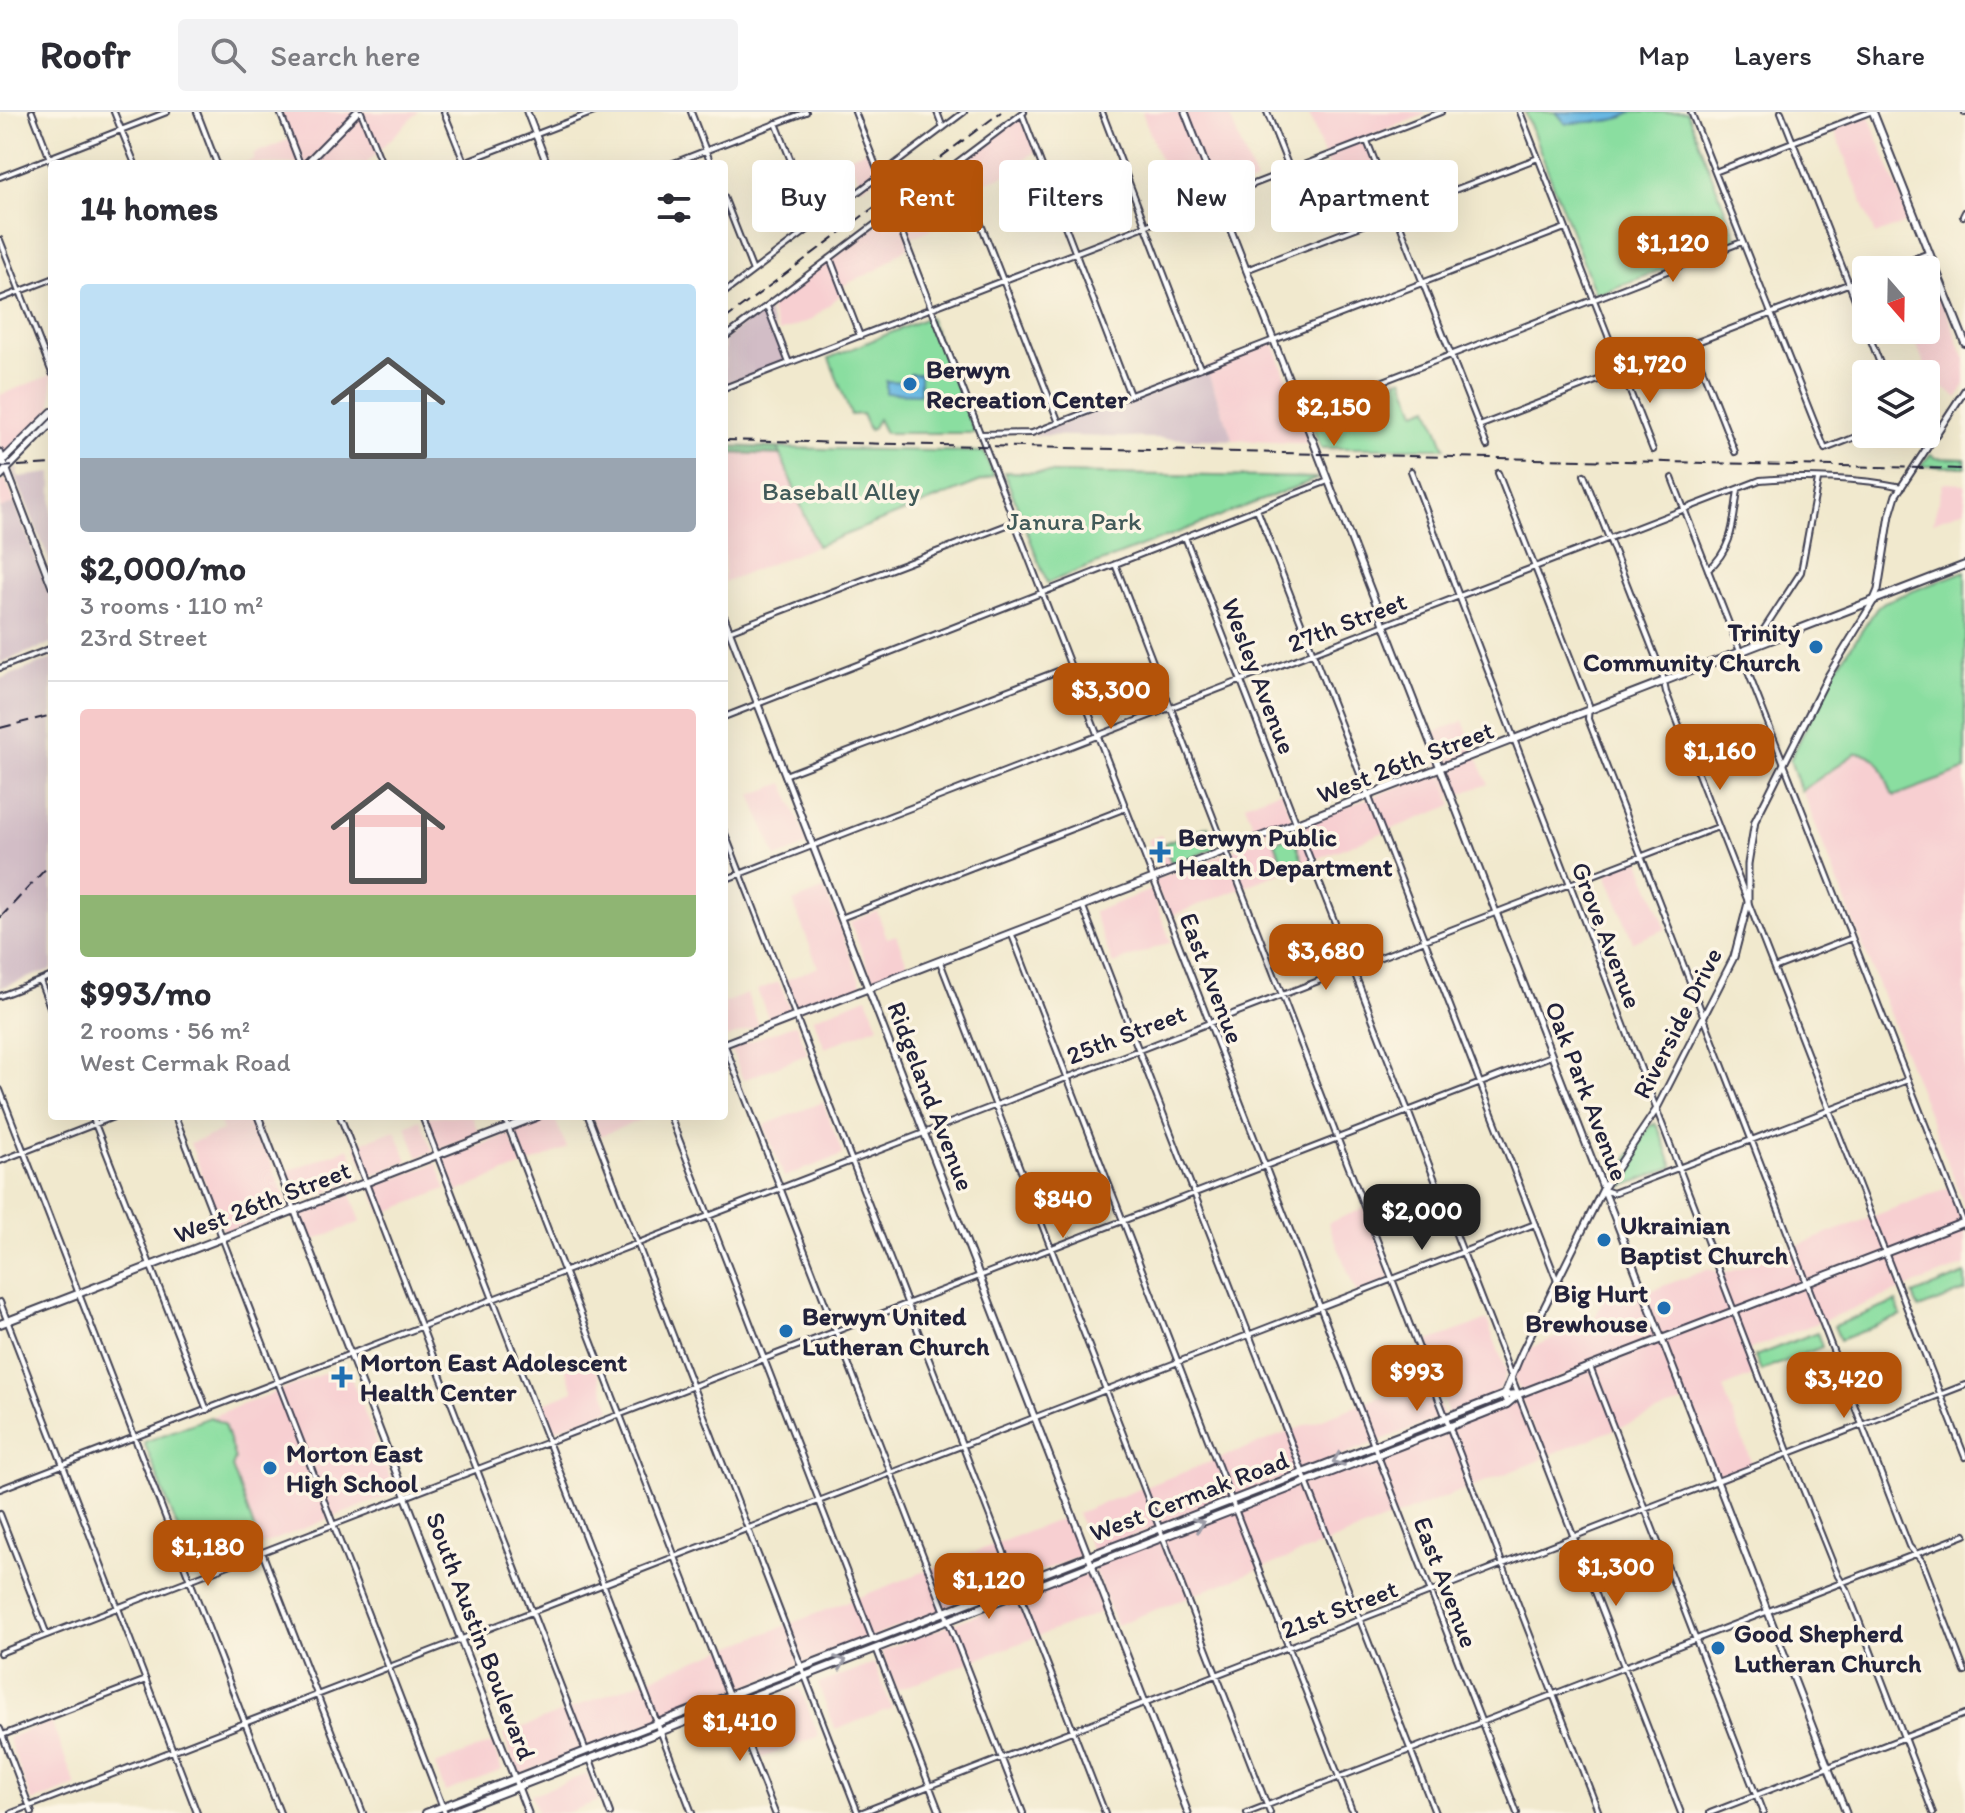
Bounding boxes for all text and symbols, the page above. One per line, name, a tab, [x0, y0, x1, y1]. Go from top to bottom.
search box	[178, 19, 738, 91]
text: Roofr	[40, 32, 130, 78]
icon: search	[206, 33, 250, 77]
text: Search here	[270, 37, 421, 74]
text: Map	[1638, 38, 1690, 72]
text: Layers	[1734, 38, 1812, 72]
text: Share	[1856, 38, 1925, 72]
chip: Buy	[752, 160, 855, 232]
chip: Rent	[871, 160, 983, 232]
chip: Filters	[999, 160, 1132, 232]
chip: New	[1148, 160, 1255, 232]
chip: Apartment	[1271, 160, 1458, 232]
icon: filters	[652, 186, 696, 230]
text: 14 homes	[80, 188, 218, 229]
pin: $1,120	[1608, 216, 1738, 284]
text: $1,120	[1636, 226, 1710, 258]
north arrow	[1852, 256, 1940, 344]
map controls	[1852, 256, 1940, 448]
icon: home	[316, 336, 460, 480]
pin: $1,720	[1585, 337, 1715, 405]
text: $1,720	[1613, 347, 1687, 379]
place label: Berwyn Recreation Center	[926, 353, 1128, 415]
button: layers	[1852, 360, 1940, 448]
marker: Berwyn Recreation Center	[901, 375, 919, 393]
pin: $2,150	[1269, 380, 1399, 448]
text: $2,150	[1297, 390, 1371, 422]
park label: Baseball Alley	[762, 475, 920, 507]
park label: Janura Park	[1006, 505, 1142, 537]
text: $2,000/mo	[80, 548, 246, 589]
street label: 27th Street	[1283, 585, 1411, 659]
text: 3 rooms · 110 m²	[80, 589, 263, 621]
street label: Wesley Avenue	[1215, 593, 1303, 759]
place label: Trinity Community Church	[1583, 616, 1801, 678]
text: 23rd Street	[80, 621, 207, 653]
marker: Trinity Community Church	[1807, 638, 1825, 656]
pin: $3,300	[1046, 663, 1176, 731]
text: $3,300	[1071, 673, 1151, 705]
street label: West 26th Street	[1312, 713, 1498, 810]
pin: $1,160	[1655, 724, 1785, 792]
text: $1,160	[1683, 734, 1757, 766]
icon: home	[316, 761, 460, 905]
place label: Berwyn Public Health Department	[1178, 821, 1393, 883]
marker: Berwyn Public Health Department	[1149, 841, 1171, 863]
street label: Grove Avenue	[1564, 857, 1650, 1013]
street label: East Avenue	[1172, 908, 1252, 1048]
pin: $3,680	[1261, 924, 1391, 992]
text: $3,680	[1287, 934, 1365, 966]
street label: Riverside Drive	[1625, 942, 1729, 1104]
text: $993/mo	[80, 973, 211, 1014]
street label: 25th Street	[1062, 996, 1191, 1071]
street label: Ridgeland Avenue	[880, 997, 982, 1195]
street label: Oak Park Avenue	[1538, 997, 1636, 1185]
text: 2 rooms · 56 m²	[80, 1014, 250, 1046]
text: West Cermak Road	[80, 1046, 291, 1078]
street label: West 26th Street	[169, 1153, 355, 1250]
pin: $840	[1016, 1172, 1110, 1240]
text: $840	[1033, 1182, 1093, 1214]
pin: $2,000	[1357, 1184, 1487, 1252]
text: $2,000	[1381, 1194, 1463, 1226]
place label: Ukrainian Baptist Church	[1620, 1209, 1789, 1271]
marker: Ukrainian Baptist Church	[1595, 1231, 1613, 1249]
place label: Big Hurt Brewhouse	[1525, 1277, 1648, 1339]
marker: Big Hurt Brewhouse	[1655, 1299, 1673, 1317]
place label: Berwyn United Lutheran Church	[802, 1300, 990, 1362]
marker: Berwyn United Lutheran Church	[777, 1322, 795, 1340]
pin: $993	[1370, 1345, 1464, 1413]
place label: Morton East Adolescent Health Center	[360, 1346, 627, 1408]
pin: $3,420	[1779, 1352, 1909, 1420]
text: $993	[1390, 1355, 1444, 1387]
text: $3,420	[1805, 1362, 1883, 1394]
marker: Morton East Adolescent Health Center	[331, 1366, 353, 1388]
place label: Morton East High School	[286, 1437, 423, 1499]
street label: West Cermak Road	[1085, 1443, 1293, 1549]
one-way arrow	[1332, 1450, 1346, 1467]
marker: Morton East High School	[261, 1459, 279, 1477]
street label: South Austin Boulevard	[419, 1508, 543, 1764]
street label: East Avenue	[1406, 1512, 1486, 1652]
one-way arrow	[1191, 1517, 1205, 1534]
pin: $1,180	[143, 1520, 273, 1588]
text: $1,180	[171, 1530, 245, 1562]
pin: $1,300	[1551, 1540, 1681, 1608]
text: $1,300	[1577, 1550, 1655, 1582]
pin: $1,120	[924, 1553, 1054, 1621]
text: $1,120	[952, 1563, 1026, 1595]
street label: 21st Street	[1276, 1572, 1402, 1646]
place label: Good Shepherd Lutheran Church	[1734, 1617, 1922, 1679]
marker: Good Shepherd Lutheran Church	[1709, 1639, 1727, 1657]
one-way arrow	[833, 1655, 847, 1672]
pin: $1,410	[675, 1695, 805, 1763]
text: $1,410	[702, 1705, 778, 1737]

